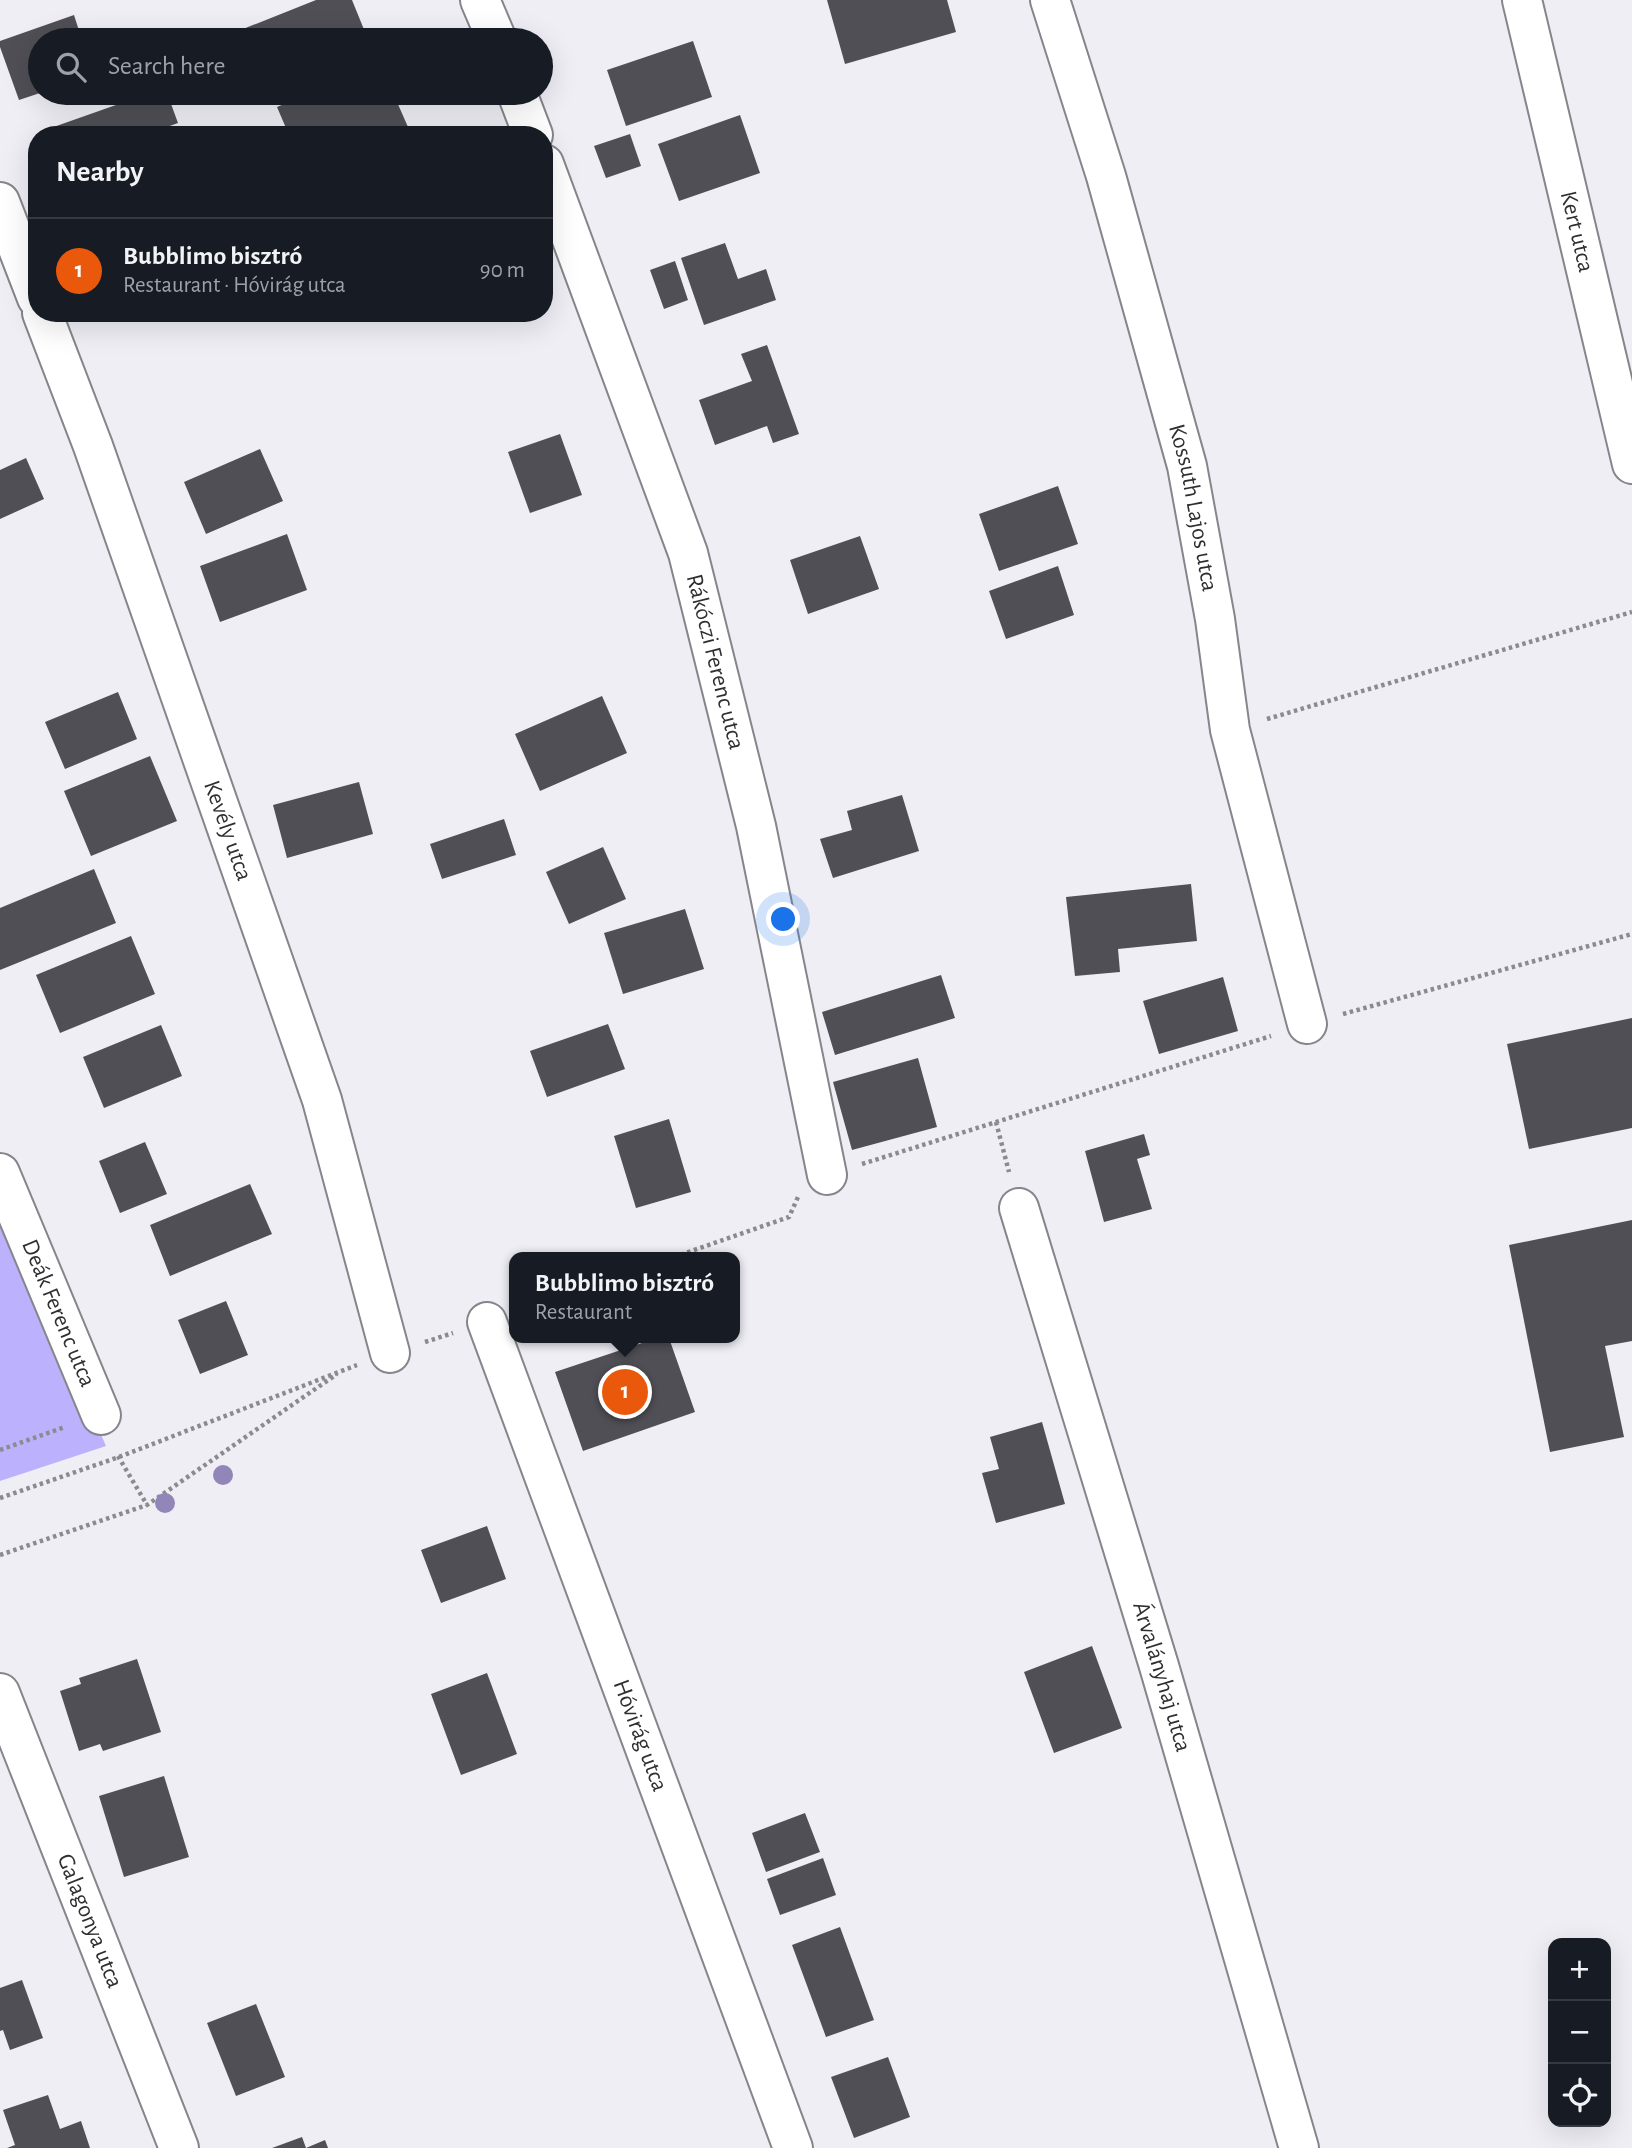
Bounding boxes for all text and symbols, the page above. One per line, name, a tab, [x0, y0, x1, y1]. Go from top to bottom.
search box	[28, 28, 553, 105]
icon: search	[52, 48, 90, 86]
text: Search here	[108, 53, 226, 79]
text: Nearby	[56, 157, 144, 187]
street label: Kert utca	[1556, 189, 1598, 275]
text: Bubblimo bisztró	[123, 243, 302, 269]
text: 1	[75, 259, 83, 282]
text: 90 m	[480, 259, 525, 282]
text: Restaurant · Hóvirág utca	[123, 274, 346, 297]
street label: Kossuth Lajos utca	[1164, 421, 1222, 593]
street label: Rákóczi Ferenc utca	[682, 572, 749, 752]
street label: Kevély utca	[199, 777, 256, 884]
your location	[766, 902, 800, 936]
street label: Deák Ferenc utca	[17, 1236, 100, 1390]
popup	[509, 1252, 740, 1343]
text: Bubblimo bisztró	[535, 1270, 714, 1296]
text: Restaurant	[535, 1301, 632, 1324]
pin: 1	[602, 1366, 648, 1418]
street label: Árvalányhaj utca	[1128, 1598, 1195, 1754]
street label: Hóvirág utca	[609, 1676, 672, 1795]
street label: Galagonya utca	[53, 1850, 127, 1991]
map controls	[1548, 1938, 1611, 2127]
button: +	[1548, 1938, 1611, 2001]
button: −	[1548, 2001, 1611, 2064]
button: locate	[1548, 2064, 1611, 2127]

